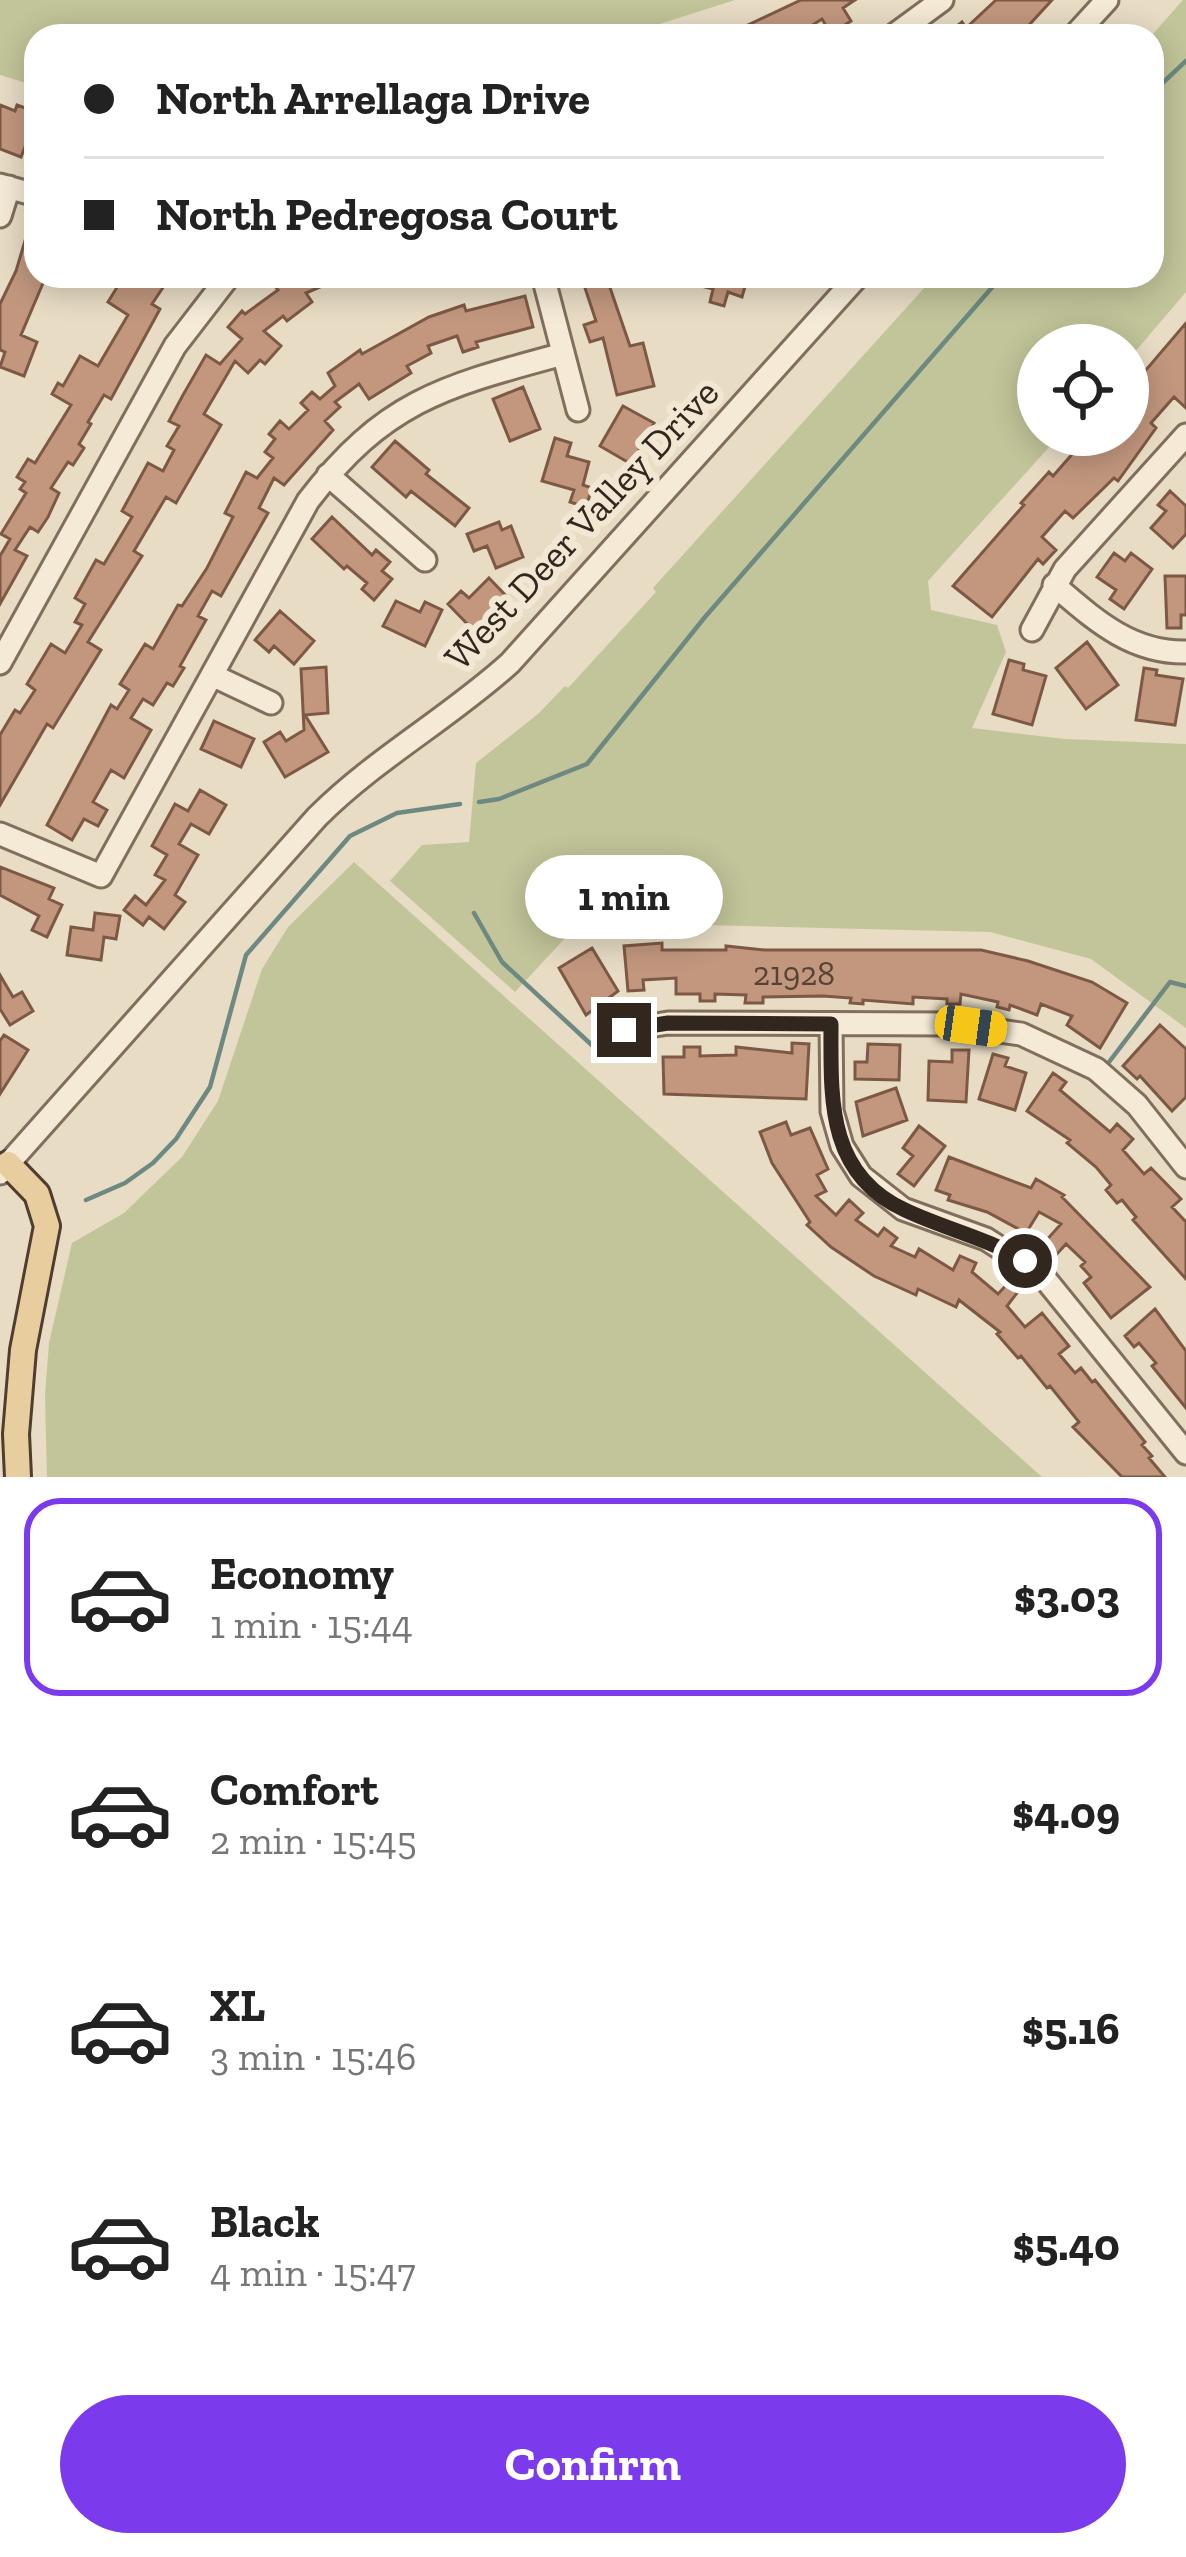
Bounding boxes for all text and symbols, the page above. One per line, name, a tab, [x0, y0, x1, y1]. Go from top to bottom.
text: North Arrellaga Drive	[156, 72, 590, 126]
text: North Pedregosa Court	[156, 188, 618, 242]
map controls	[1017, 324, 1149, 456]
button: locate	[1017, 324, 1149, 456]
street label: West Deer Valley Drive	[434, 369, 728, 680]
callout: 1 min	[525, 856, 723, 940]
text: 1 min	[578, 873, 670, 920]
house number: 21928	[753, 954, 835, 993]
route end	[597, 1003, 651, 1057]
car	[933, 1003, 1009, 1049]
route start	[998, 1234, 1052, 1288]
icon: car	[66, 1543, 174, 1651]
text: Economy	[210, 1547, 394, 1601]
text: $3.03	[1014, 1570, 1120, 1624]
text: 1 min · 15:44	[210, 1601, 413, 1648]
icon: car	[66, 1759, 174, 1867]
text: Comfort	[210, 1763, 378, 1817]
text: $4.09	[1012, 1786, 1120, 1840]
text: 2 min · 15:45	[210, 1817, 417, 1864]
icon: car	[66, 1975, 174, 2083]
text: XL	[210, 1979, 265, 2033]
text: $5.16	[1022, 2002, 1120, 2056]
text: 3 min · 15:46	[210, 2033, 417, 2080]
icon: car	[66, 2191, 174, 2299]
text: Black	[210, 2195, 320, 2249]
text: $5.40	[1013, 2218, 1120, 2272]
text: 4 min · 15:47	[210, 2249, 416, 2296]
button: Confirm	[60, 2395, 1126, 2533]

